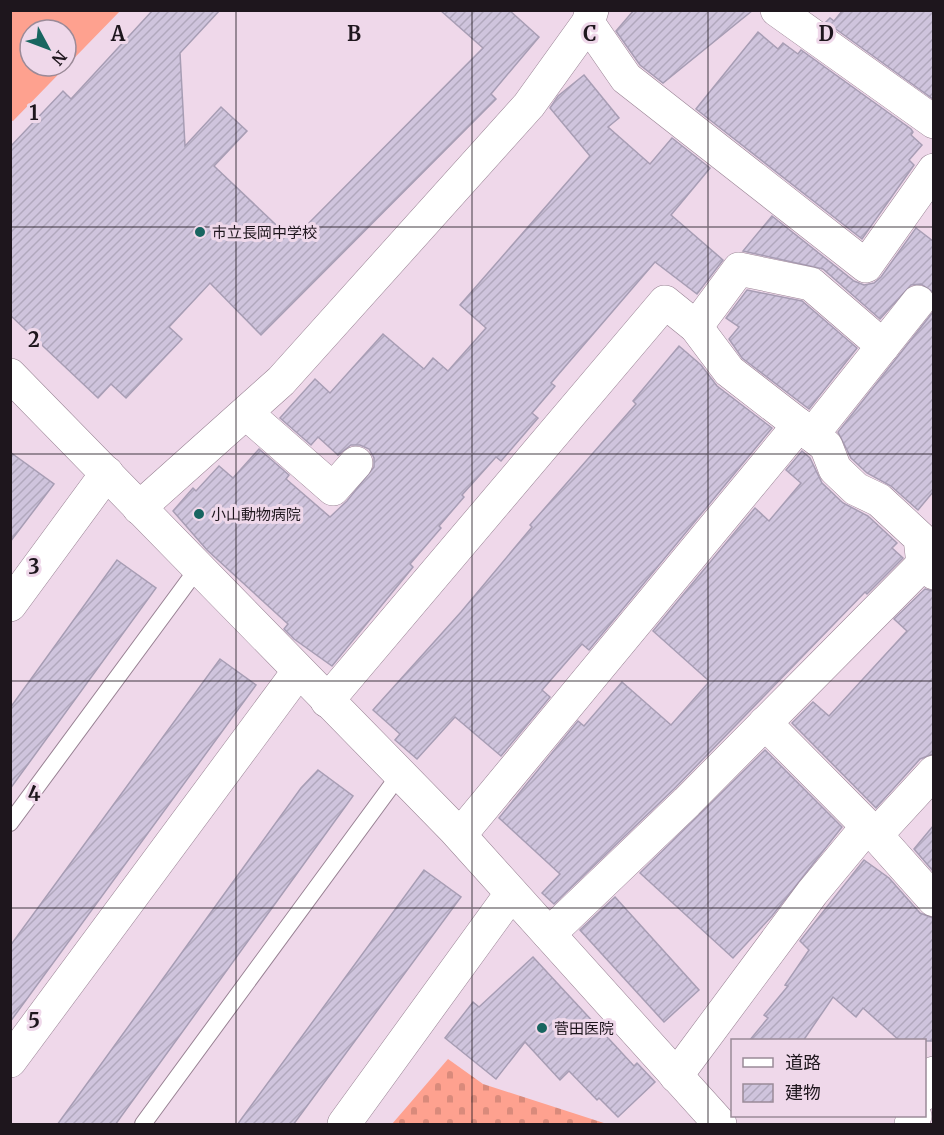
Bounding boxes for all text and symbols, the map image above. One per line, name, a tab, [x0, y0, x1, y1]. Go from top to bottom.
north arrow	[18, 18, 78, 78]
text: A	[110, 21, 126, 46]
text: B	[347, 21, 361, 46]
text: C	[583, 21, 597, 46]
text: D	[818, 21, 834, 46]
text: N	[47, 47, 71, 69]
text: 1	[29, 100, 39, 125]
place label: 市立長岡中学校	[212, 223, 317, 242]
marker: 市立長岡中学校	[193, 225, 207, 239]
text: 2	[28, 327, 40, 352]
place label: 小山動物病院	[211, 505, 301, 524]
marker: 小山動物病院	[192, 507, 206, 521]
text: 3	[28, 554, 40, 579]
text: 4	[28, 781, 41, 806]
text: 5	[28, 1008, 40, 1033]
place label: 菅田医院	[554, 1019, 614, 1038]
marker: 菅田医院	[535, 1021, 549, 1035]
legend	[731, 1039, 926, 1117]
text: 道路	[785, 1051, 821, 1074]
text: 建物	[785, 1081, 821, 1104]

